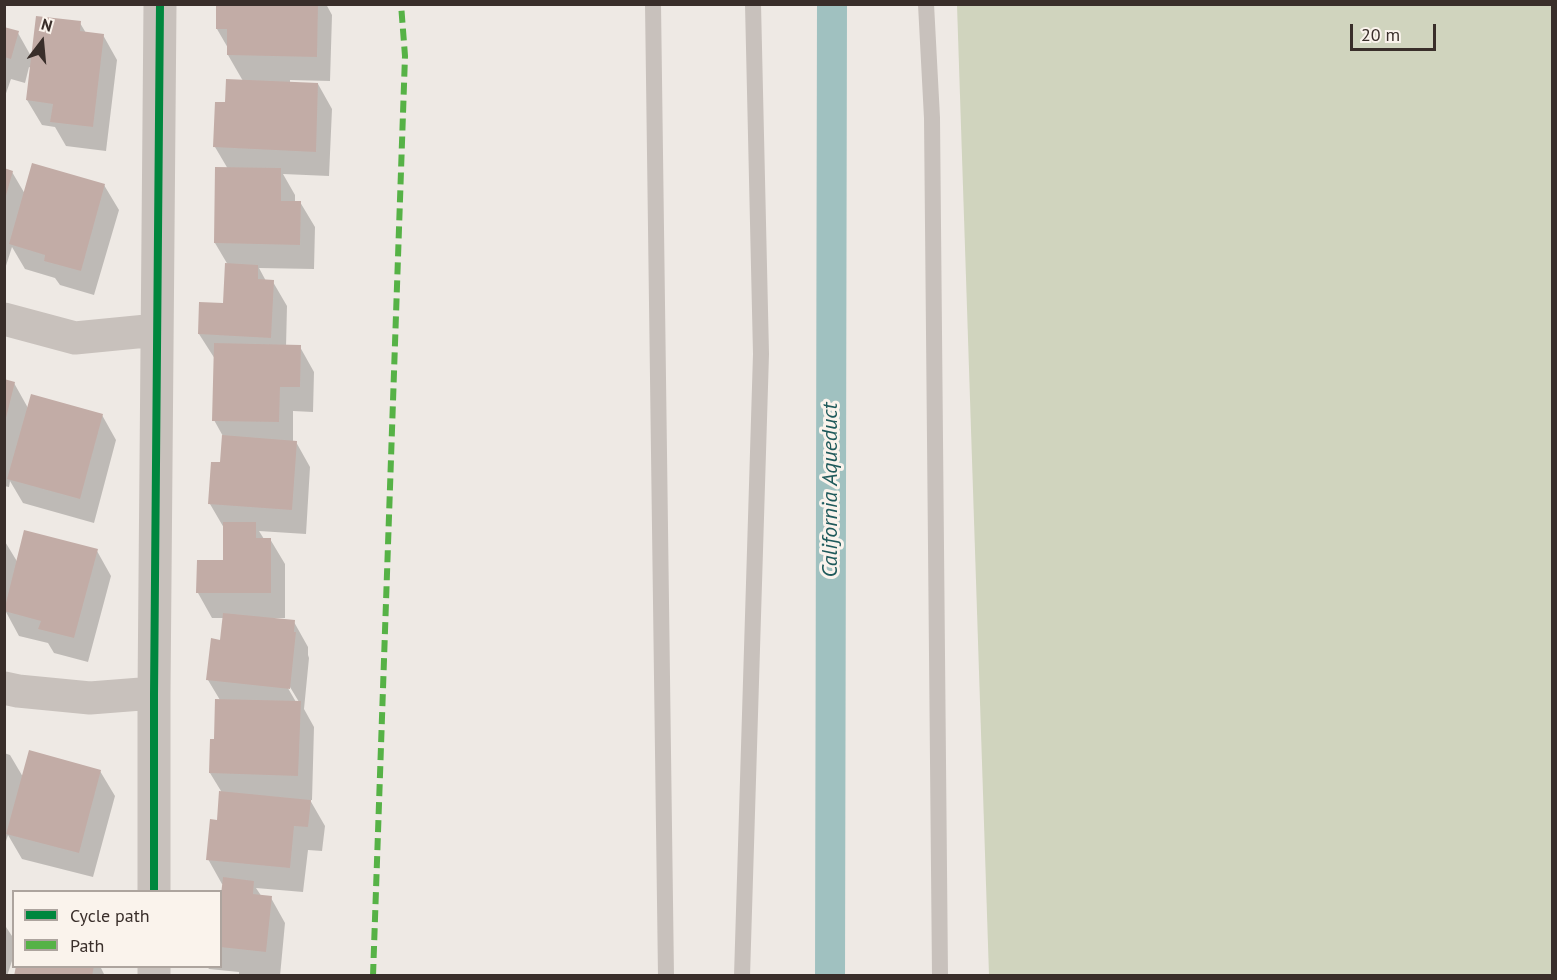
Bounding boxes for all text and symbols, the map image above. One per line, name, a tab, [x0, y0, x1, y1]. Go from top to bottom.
north arrow	[12, 12, 72, 72]
scale bar	[1353, 12, 1438, 50]
text: N	[39, 14, 55, 36]
text: 20 m	[1361, 23, 1400, 46]
water label: California Aqueduct	[818, 403, 844, 577]
legend	[12, 890, 222, 968]
text: Cycle path	[70, 904, 150, 927]
text: Path	[70, 934, 104, 957]

